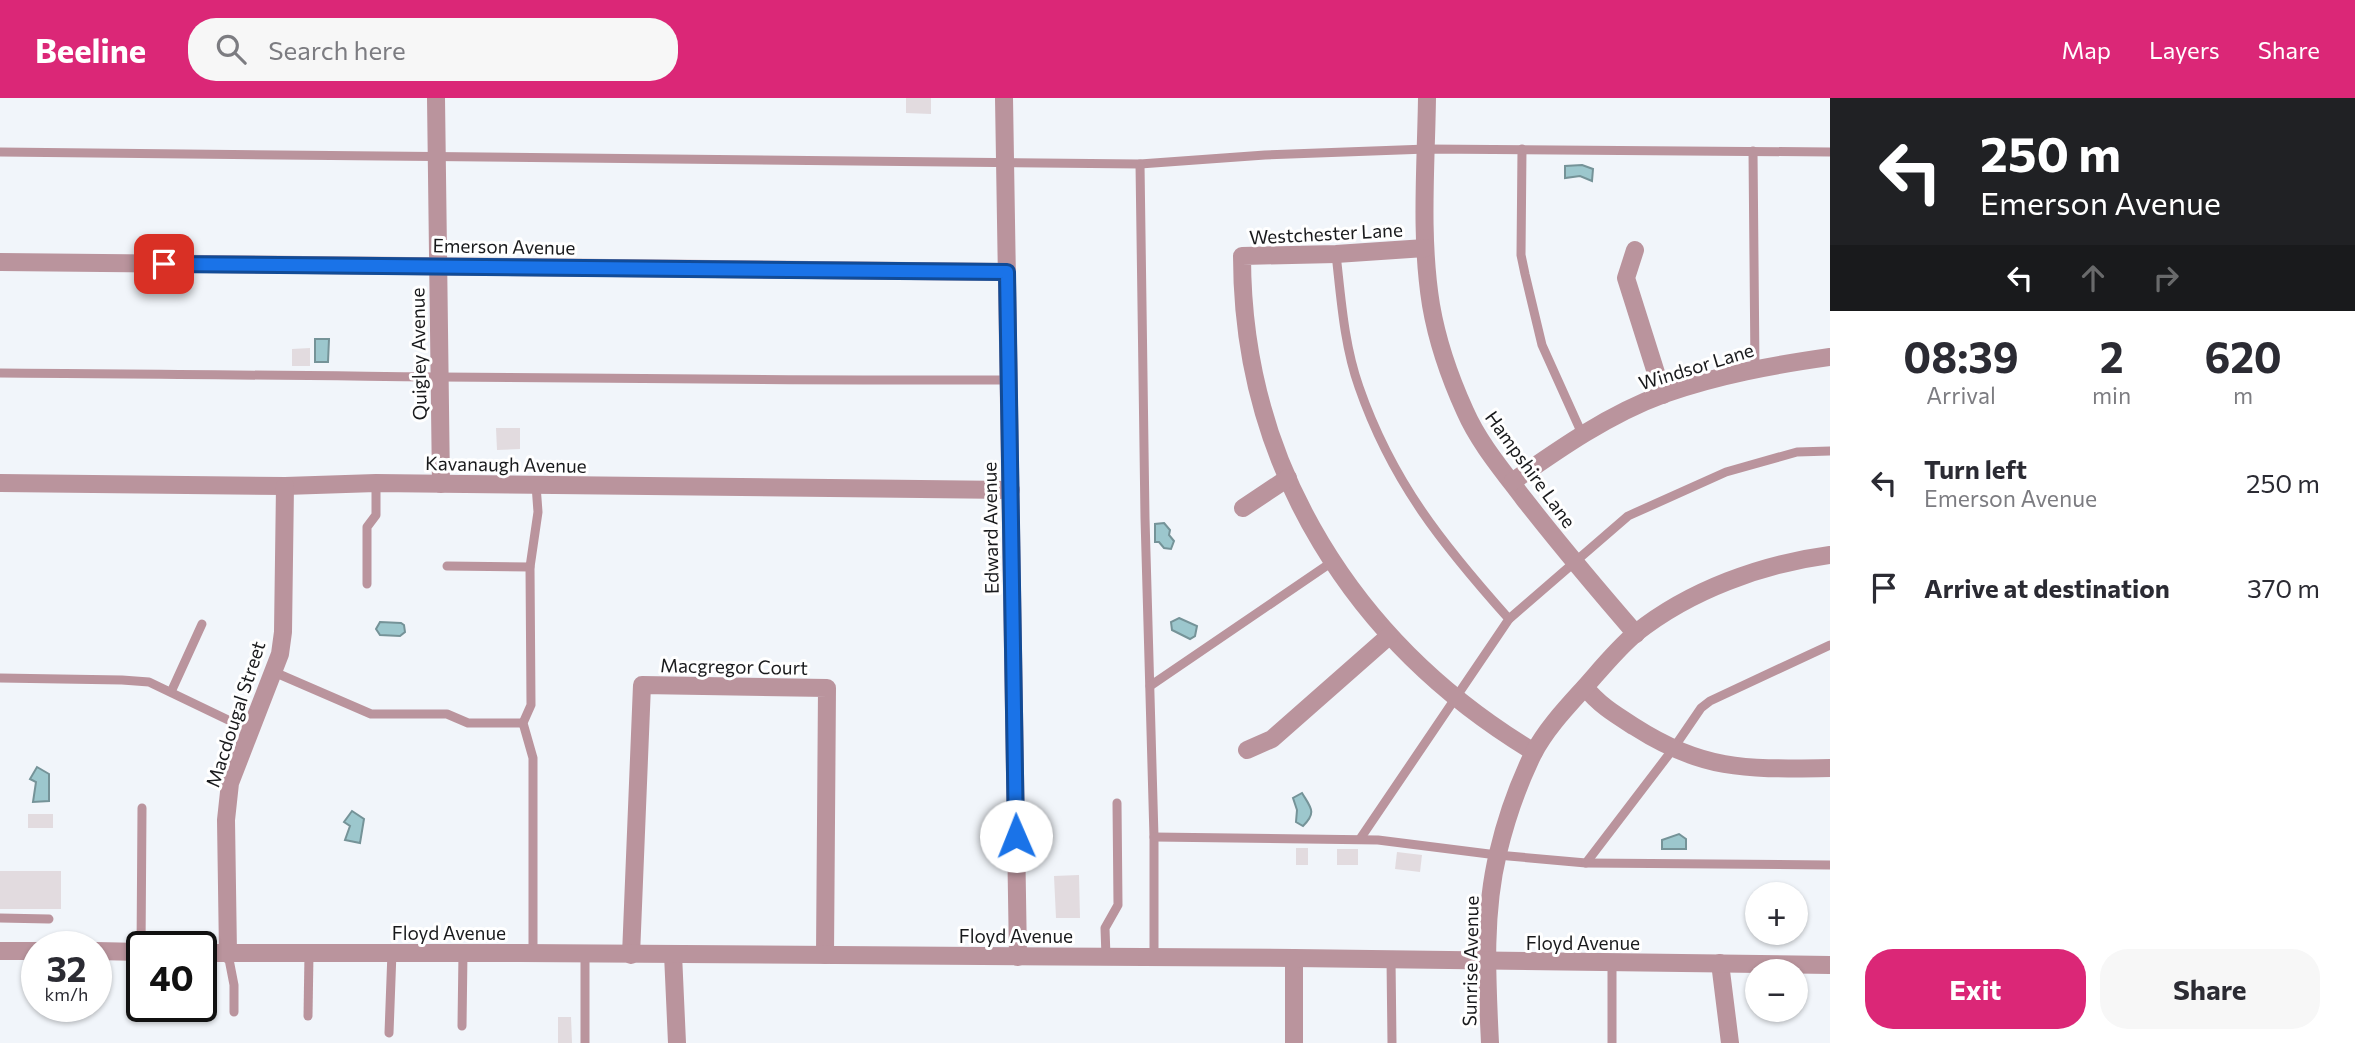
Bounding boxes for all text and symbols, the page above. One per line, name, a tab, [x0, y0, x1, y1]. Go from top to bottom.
search box	[188, 18, 678, 81]
text: Beeline	[35, 29, 146, 70]
icon: search	[212, 30, 250, 68]
text: Search here	[268, 34, 406, 65]
text: Map	[2062, 35, 2111, 64]
text: Layers	[2149, 35, 2220, 64]
text: Share	[2258, 35, 2320, 64]
text: 250 m	[1980, 122, 2121, 182]
icon: left	[1865, 126, 1956, 217]
text: Emerson Avenue	[1980, 182, 2221, 222]
street label: Westchester Lane	[1249, 217, 1403, 249]
street label: Emerson Avenue	[432, 233, 576, 259]
pin	[134, 234, 194, 294]
icon: arrive	[145, 245, 183, 283]
icon: left	[2001, 259, 2039, 297]
icon: ahead	[2074, 259, 2112, 297]
icon: right	[2147, 259, 2185, 297]
street label: Quigley Avenue	[405, 287, 431, 421]
text: 08:39	[1903, 330, 2019, 382]
text: 2	[2100, 330, 2124, 382]
text: 620	[2204, 330, 2282, 382]
street label: Windsor Lane	[1636, 338, 1756, 394]
text: Arrival	[1926, 381, 1996, 409]
text: min	[2092, 381, 2131, 409]
text: m	[2233, 381, 2253, 409]
street label: Hampshire Lane	[1481, 406, 1581, 532]
street label: Kavanaugh Avenue	[425, 451, 587, 477]
text: Turn left	[1924, 453, 2027, 484]
street label: Edward Avenue	[977, 462, 1003, 594]
icon: left	[1865, 464, 1903, 502]
text: 250 m	[2246, 467, 2320, 498]
text: Emerson Avenue	[1924, 484, 2097, 512]
icon: arrive	[1865, 569, 1903, 607]
text: Arrive at destination	[1924, 572, 2170, 603]
text: 370 m	[2247, 572, 2320, 603]
street label: Macdougal Street	[200, 638, 270, 790]
street label: Macgregor Court	[660, 653, 808, 679]
position arrow	[979, 799, 1053, 873]
map controls	[1745, 882, 1808, 1022]
button: +	[1745, 882, 1808, 945]
street label: Sunrise Avenue	[1457, 895, 1483, 1027]
street label: Floyd Avenue	[392, 921, 506, 944]
street label: Floyd Avenue	[959, 924, 1073, 947]
speed limit sign: 40	[126, 931, 217, 1022]
street label: Floyd Avenue	[1526, 931, 1640, 954]
text: 32	[46, 946, 87, 989]
button: Exit	[1865, 949, 2086, 1029]
button: Share	[2100, 949, 2320, 1029]
button: −	[1745, 959, 1808, 1022]
text: km/h	[45, 983, 88, 1005]

